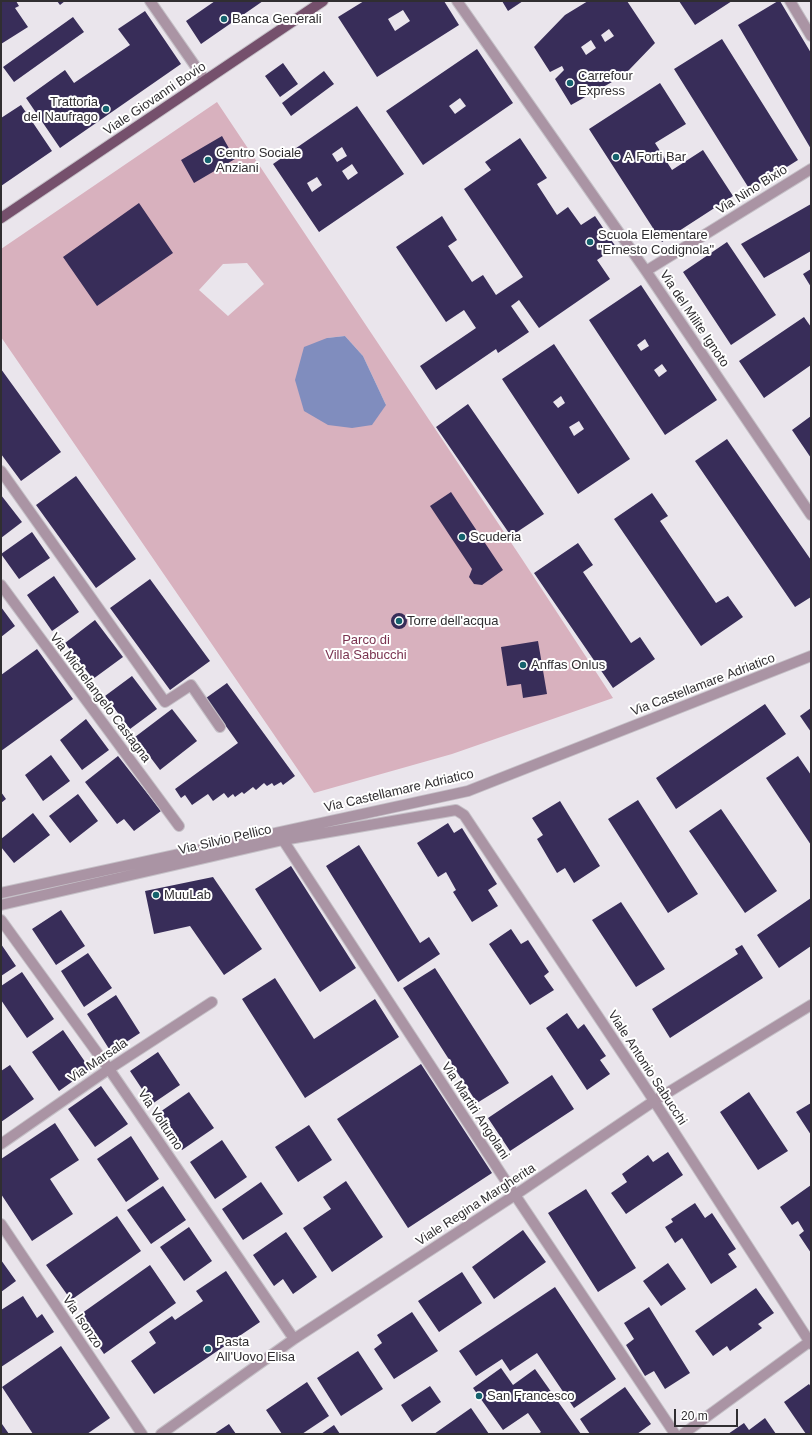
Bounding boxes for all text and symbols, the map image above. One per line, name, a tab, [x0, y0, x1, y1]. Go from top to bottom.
place label: Banca Generali	[232, 11, 322, 27]
marker: Banca Generali	[219, 14, 229, 24]
street label: Viale Giovanni Bovio	[101, 59, 209, 139]
place label: Carrefour Express	[578, 68, 633, 99]
marker: Carrefour Express	[565, 78, 575, 88]
place label: Trattoria del Naufrago	[24, 94, 98, 125]
marker: Trattoria del Naufrago	[101, 104, 111, 114]
place label: Centro Sociale Anziani	[216, 145, 301, 176]
place label: A Forti Bar	[624, 149, 686, 165]
marker: A Forti Bar	[611, 152, 621, 162]
marker: Centro Sociale Anziani	[203, 155, 213, 165]
street label: Via Nino Bixio	[714, 162, 790, 218]
place label: Scuola Elementare "Ernesto Codignola"	[598, 227, 714, 258]
marker: Scuola Elementare "Ernesto Codignola"	[585, 237, 595, 247]
street label: Via del Milite Ignoto	[656, 268, 732, 370]
place label: Scuderia	[470, 529, 521, 545]
marker: Scuderia	[457, 532, 467, 542]
place label: Torre dell'acqua	[407, 613, 498, 629]
marker: Torre dell'acqua	[394, 616, 404, 626]
street label: Via Michelangelo Castagna	[46, 630, 154, 766]
park label: Parco di Villa Sabucchi	[325, 632, 407, 663]
street label: Via Castellamare Adriatico	[629, 650, 777, 720]
place label: Anffas Onlus	[531, 657, 605, 673]
marker: Anffas Onlus	[518, 660, 528, 670]
street label: Via Castellamare Adriatico	[323, 766, 475, 816]
street label: Via Silvio Pellico	[177, 822, 273, 858]
place label: MuuLab	[164, 887, 211, 903]
marker: MuuLab	[151, 890, 161, 900]
street label: Viale Antonio Sabucchi	[604, 1008, 690, 1128]
street label: Via Marsala	[65, 1035, 131, 1087]
street label: Via Martiri Angolani	[438, 1060, 512, 1162]
street label: Via Volturno	[134, 1087, 186, 1153]
street label: Viale Regina Margherita	[413, 1161, 539, 1249]
street label: Via Isonzo	[59, 1293, 105, 1351]
place label: Pasta All'Uovo Elisa	[216, 1334, 295, 1365]
marker: Pasta All'Uovo Elisa	[203, 1344, 213, 1354]
place label: San Francesco	[487, 1388, 574, 1404]
marker: San Francesco	[474, 1391, 484, 1401]
scale bar	[676, 1401, 740, 1427]
text: 20 m	[681, 1409, 708, 1423]

